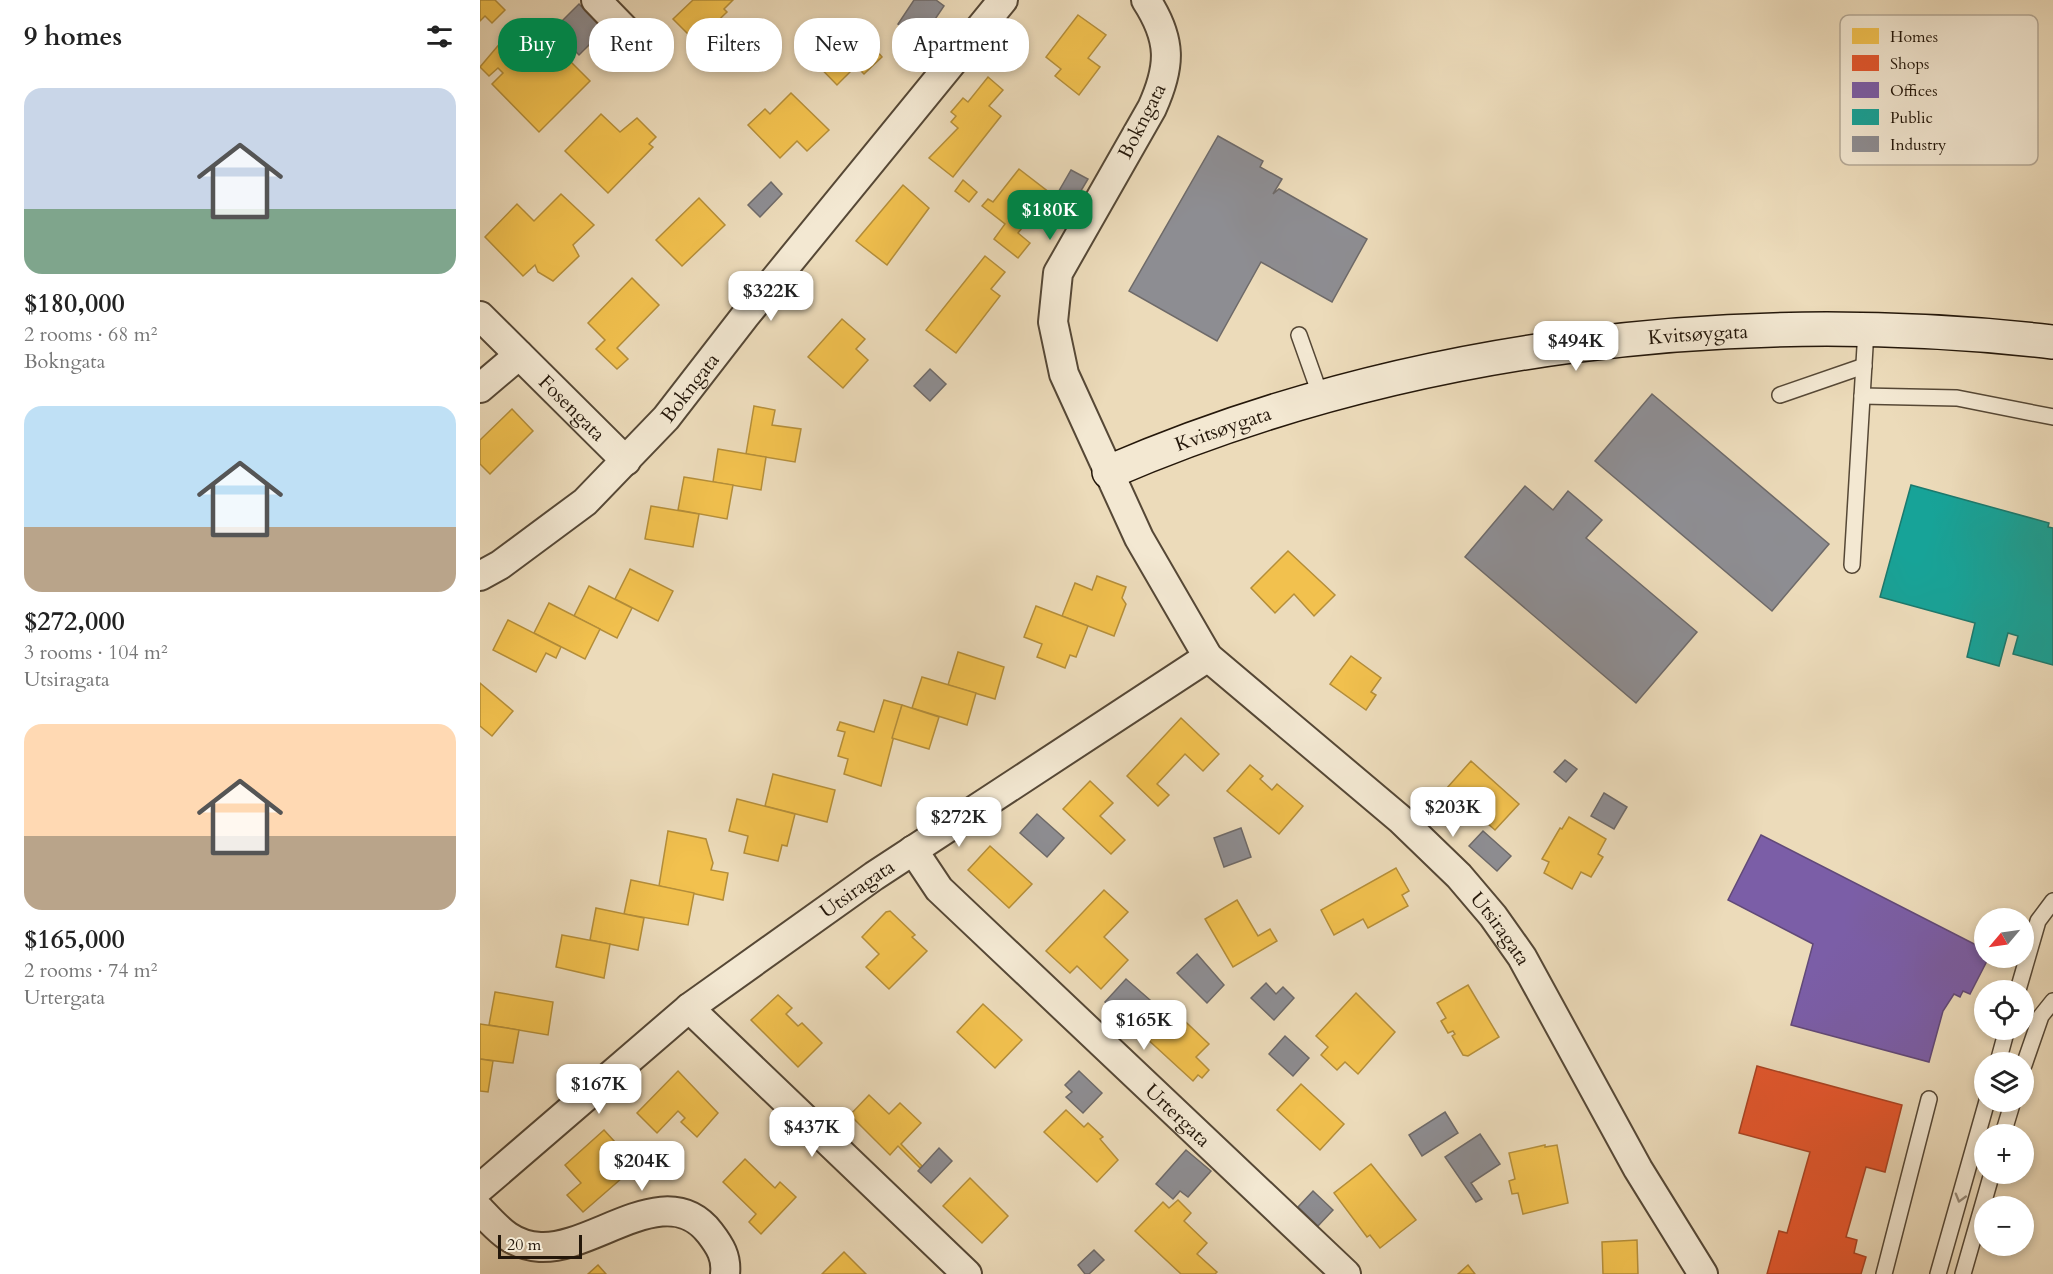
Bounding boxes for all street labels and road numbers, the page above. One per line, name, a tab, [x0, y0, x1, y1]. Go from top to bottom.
street label: Bokngata	[1112, 78, 1173, 163]
street label: Kvitsøygata	[1647, 317, 1749, 351]
street label: Bokngata	[654, 347, 725, 428]
street label: Fosengata	[533, 368, 612, 447]
street label: Kvitsøygata	[1171, 399, 1275, 458]
street label: Utsiragata	[814, 853, 900, 924]
street label: Utsiragata	[1464, 886, 1537, 970]
street label: Urtergata	[1139, 1077, 1217, 1153]

